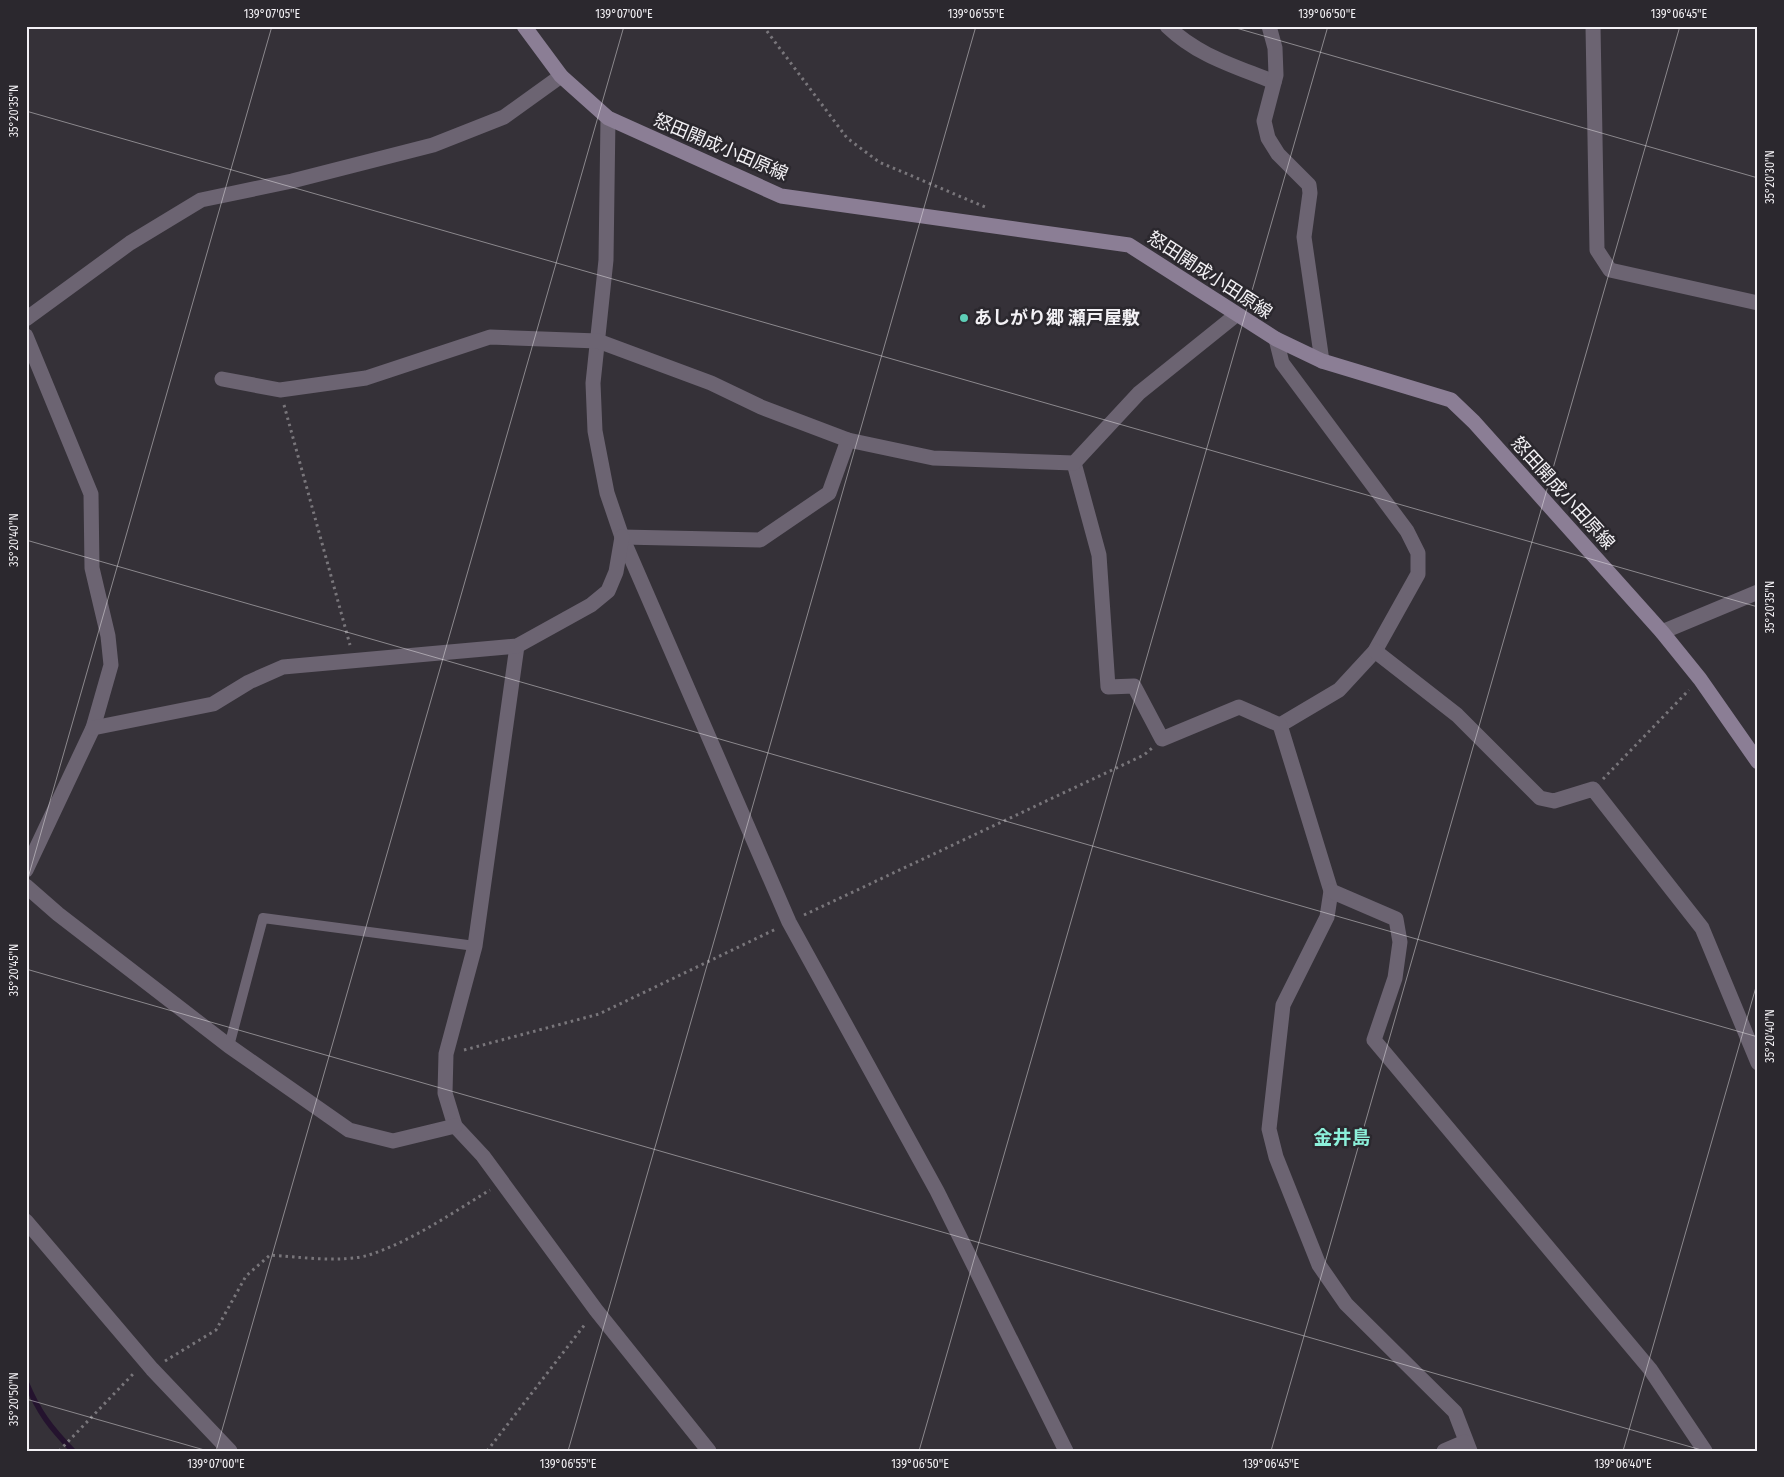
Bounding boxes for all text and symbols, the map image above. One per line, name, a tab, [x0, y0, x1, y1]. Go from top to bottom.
text: 139°07'05"E	[244, 7, 301, 21]
text: 139°07'00"E	[595, 7, 653, 21]
text: 139°06'55"E	[948, 7, 1005, 21]
text: 139°06'50"E	[1298, 7, 1356, 21]
text: 139°06'45"E	[1651, 7, 1708, 21]
text: 35°20'35"N	[7, 85, 21, 137]
street label: 怒田開成小田原線	[650, 109, 792, 185]
text: 35°20'30"N	[1763, 150, 1777, 204]
street label: 怒田開成小田原線	[1144, 227, 1276, 323]
place label: あしがり郷 瀬戸屋敷	[974, 307, 1140, 329]
marker: あしがり郷 瀬戸屋敷	[958, 312, 970, 324]
street label: 怒田開成小田原線	[1507, 432, 1619, 554]
text: 35°20'40"N	[7, 513, 21, 567]
text: 35°20'35"N	[1763, 581, 1777, 633]
text: 35°20'45"N	[7, 944, 21, 996]
text: 35°20'40"N	[1763, 1009, 1777, 1063]
district label: 金井島	[1313, 1126, 1371, 1149]
text: 35°20'50"N	[7, 1372, 21, 1426]
text: 139°07'00"E	[187, 1457, 245, 1471]
text: 139°06'55"E	[540, 1457, 597, 1471]
text: 139°06'50"E	[891, 1457, 949, 1471]
text: 139°06'45"E	[1243, 1457, 1300, 1471]
text: 139°06'40"E	[1594, 1457, 1652, 1471]

